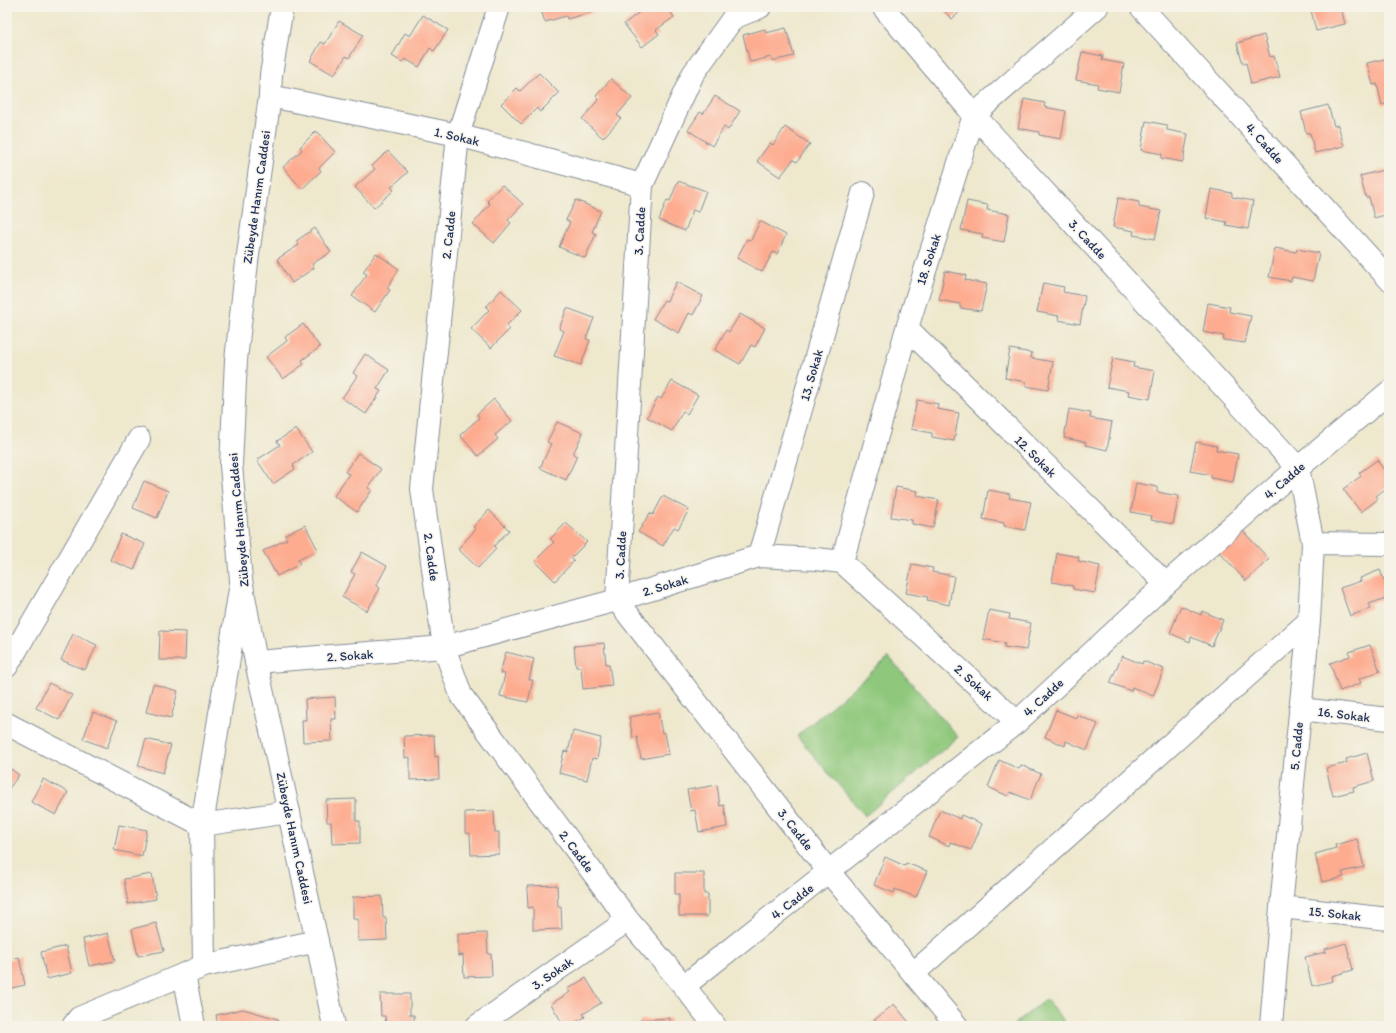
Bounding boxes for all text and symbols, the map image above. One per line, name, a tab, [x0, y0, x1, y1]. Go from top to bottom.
street label: 4. Cadde	[1243, 120, 1287, 167]
street label: 1. Sokak	[433, 124, 481, 149]
street label: Zübeyde Hanım Caddesi	[240, 129, 273, 265]
street label: 3. Cadde	[631, 206, 648, 256]
street label: 2. Cadde	[439, 210, 458, 260]
street label: 3. Cadde	[1066, 216, 1110, 262]
street label: 18. Sokak	[913, 231, 944, 287]
street label: 13. Sokak	[797, 347, 826, 403]
street label: 12. Sokak	[1012, 432, 1060, 481]
street label: Zübeyde Hanım Caddesi	[225, 452, 252, 588]
street label: 4. Cadde	[1261, 459, 1308, 502]
street label: 3. Cadde	[612, 530, 629, 580]
street label: 2. Cadde	[421, 532, 442, 582]
street label: 2. Sokak	[641, 571, 690, 599]
street label: 2. Sokak	[326, 646, 374, 665]
street label: 2. Sokak	[951, 661, 996, 704]
street label: 4. Cadde	[1020, 675, 1067, 720]
street label: 16. Sokak	[1317, 704, 1371, 725]
street label: 5. Cadde	[1287, 721, 1306, 771]
street label: Zübeyde Hanım Caddesi	[273, 771, 316, 905]
street label: 3. Cadde	[775, 806, 816, 853]
street label: 2. Cadde	[556, 827, 597, 875]
street label: 4. Cadde	[768, 880, 816, 923]
street label: 15. Sokak	[1308, 903, 1362, 924]
street label: 3. Sokak	[529, 954, 576, 993]

